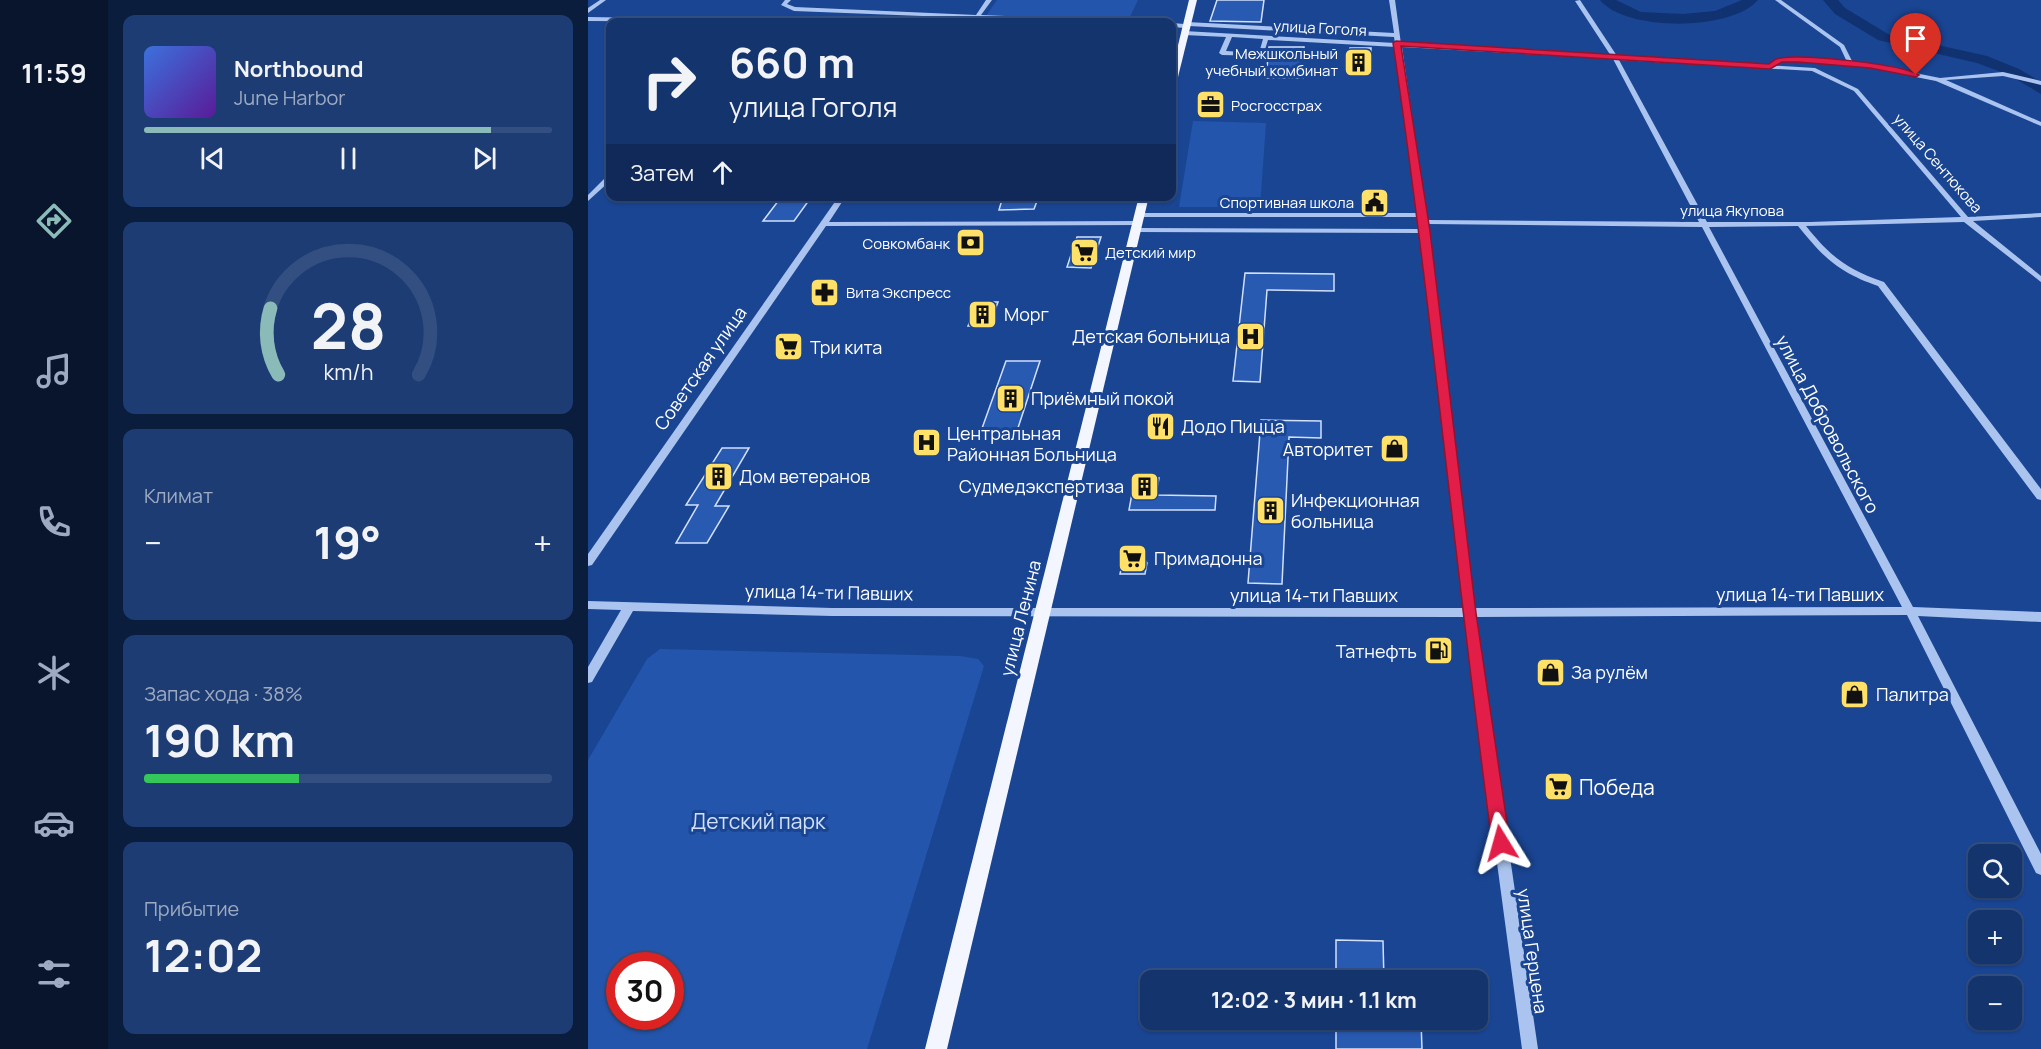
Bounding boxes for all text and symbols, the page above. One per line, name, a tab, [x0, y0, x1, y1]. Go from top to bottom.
pin	[1890, 13, 1941, 75]
street label: улица Гоголя	[1273, 15, 1367, 41]
icon: arrive	[1899, 22, 1932, 55]
text: 660 m	[729, 33, 855, 91]
icon: right	[630, 42, 708, 120]
place label: Межшкольный учебный комбинат	[1205, 43, 1338, 81]
building icon: Межшкольный учебный комбинат	[1343, 46, 1375, 78]
text: 11:59	[21, 54, 87, 91]
text: Northbound	[234, 54, 364, 84]
text: June Harbor	[234, 84, 346, 111]
text: улица Гоголя	[729, 88, 898, 125]
office icon: Росгосстрах	[1194, 89, 1226, 121]
place label: Росгосстрах	[1231, 95, 1322, 116]
street label: улица Сентюкова	[1889, 109, 1987, 217]
icon: previous	[196, 142, 229, 175]
icon: pause	[332, 142, 365, 175]
icon: next	[468, 142, 501, 175]
icon: ahead	[706, 156, 739, 189]
text: Затем	[630, 158, 694, 188]
public building icon: Спортивная школа	[1359, 186, 1391, 218]
place label: Спортивная школа	[1220, 192, 1354, 213]
icon: directions	[33, 200, 75, 242]
street label: улица Якупова	[1680, 200, 1784, 221]
bank icon: Совкомбанк	[955, 227, 987, 259]
place label: Совкомбанк	[862, 233, 951, 254]
supermarket icon: Детский мир	[1068, 236, 1100, 268]
place label: Детский мир	[1105, 242, 1196, 263]
pharmacy icon: Вита Экспресс	[809, 276, 841, 308]
text: 28	[310, 282, 386, 368]
place label: Вита Экспресс	[846, 282, 951, 303]
building icon: Морг	[967, 298, 999, 330]
street label: Советская улица	[648, 301, 752, 435]
place label: Морг	[1004, 302, 1049, 326]
hospital icon: Детская больница	[1235, 320, 1267, 352]
place label: Детская больница	[1072, 324, 1230, 348]
supermarket icon: Три кита	[773, 331, 805, 363]
street label: улица Добровольского	[1771, 331, 1885, 517]
place label: Три кита	[810, 335, 882, 359]
icon: music	[33, 350, 75, 392]
text: km/h	[323, 357, 373, 386]
building icon: Приёмный покой	[994, 382, 1026, 414]
place label: Приёмный покой	[1031, 386, 1174, 410]
restaurant icon: Додо Пицца	[1144, 410, 1176, 442]
place label: Додо Пицца	[1181, 414, 1285, 438]
place label: Центральная Районная Больница	[947, 421, 1117, 466]
hospital icon: Центральная Районная Больница	[910, 427, 942, 459]
shop icon: Авторитет	[1378, 433, 1410, 465]
place label: Авторитет	[1283, 437, 1373, 461]
building icon: Дом ветеранов	[702, 460, 734, 492]
place label: Дом ветеранов	[739, 464, 871, 488]
building icon: Судмедэкспертиза	[1129, 470, 1161, 502]
place label: Судмедэкспертиза	[959, 474, 1124, 498]
text: Климат	[144, 482, 213, 509]
place label: Инфекционная больница	[1291, 488, 1420, 533]
building icon: Инфекционная больница	[1254, 494, 1286, 526]
icon: phone	[33, 501, 75, 543]
text: 19°	[313, 511, 381, 573]
text: −	[144, 520, 162, 565]
text: +	[533, 520, 552, 565]
supermarket icon: Примадонна	[1117, 542, 1149, 574]
place label: Примадонна	[1154, 546, 1263, 570]
street label: улица Ленина	[994, 557, 1046, 679]
street label: улица 14-ти Павших	[745, 579, 914, 605]
street label: улица 14-ти Павших	[1716, 582, 1885, 606]
street label: улица 14-ти Павших	[1230, 583, 1399, 607]
fuel station icon: Татнефть	[1422, 635, 1454, 667]
place label: Татнефть	[1336, 639, 1417, 663]
icon: climate	[33, 652, 75, 694]
shop icon: За рулём	[1534, 656, 1566, 688]
place label: За рулём	[1571, 660, 1648, 684]
shop icon: Палитра	[1839, 678, 1871, 710]
text: Запас хода · 38%	[144, 680, 303, 707]
place label: Палитра	[1876, 682, 1949, 706]
text: 190 km	[144, 709, 295, 771]
supermarket icon: Победа	[1542, 771, 1574, 803]
place label: Победа	[1579, 773, 1655, 801]
icon: car	[33, 802, 75, 844]
park label: Детский парк	[691, 807, 826, 835]
position arrow	[1469, 811, 1533, 875]
map controls	[1968, 844, 2022, 1030]
button: search	[1968, 844, 2022, 898]
street label: улица Герцена	[1512, 887, 1554, 1015]
text: Прибытие	[144, 895, 239, 922]
button: +	[1968, 910, 2022, 964]
text: 12:02	[144, 924, 262, 986]
speed limit sign: 30	[606, 952, 684, 1030]
icon: filters	[33, 953, 75, 995]
button: −	[1968, 976, 2022, 1030]
text: 12:02 · 3 мин · 1.1 km	[1211, 985, 1417, 1015]

